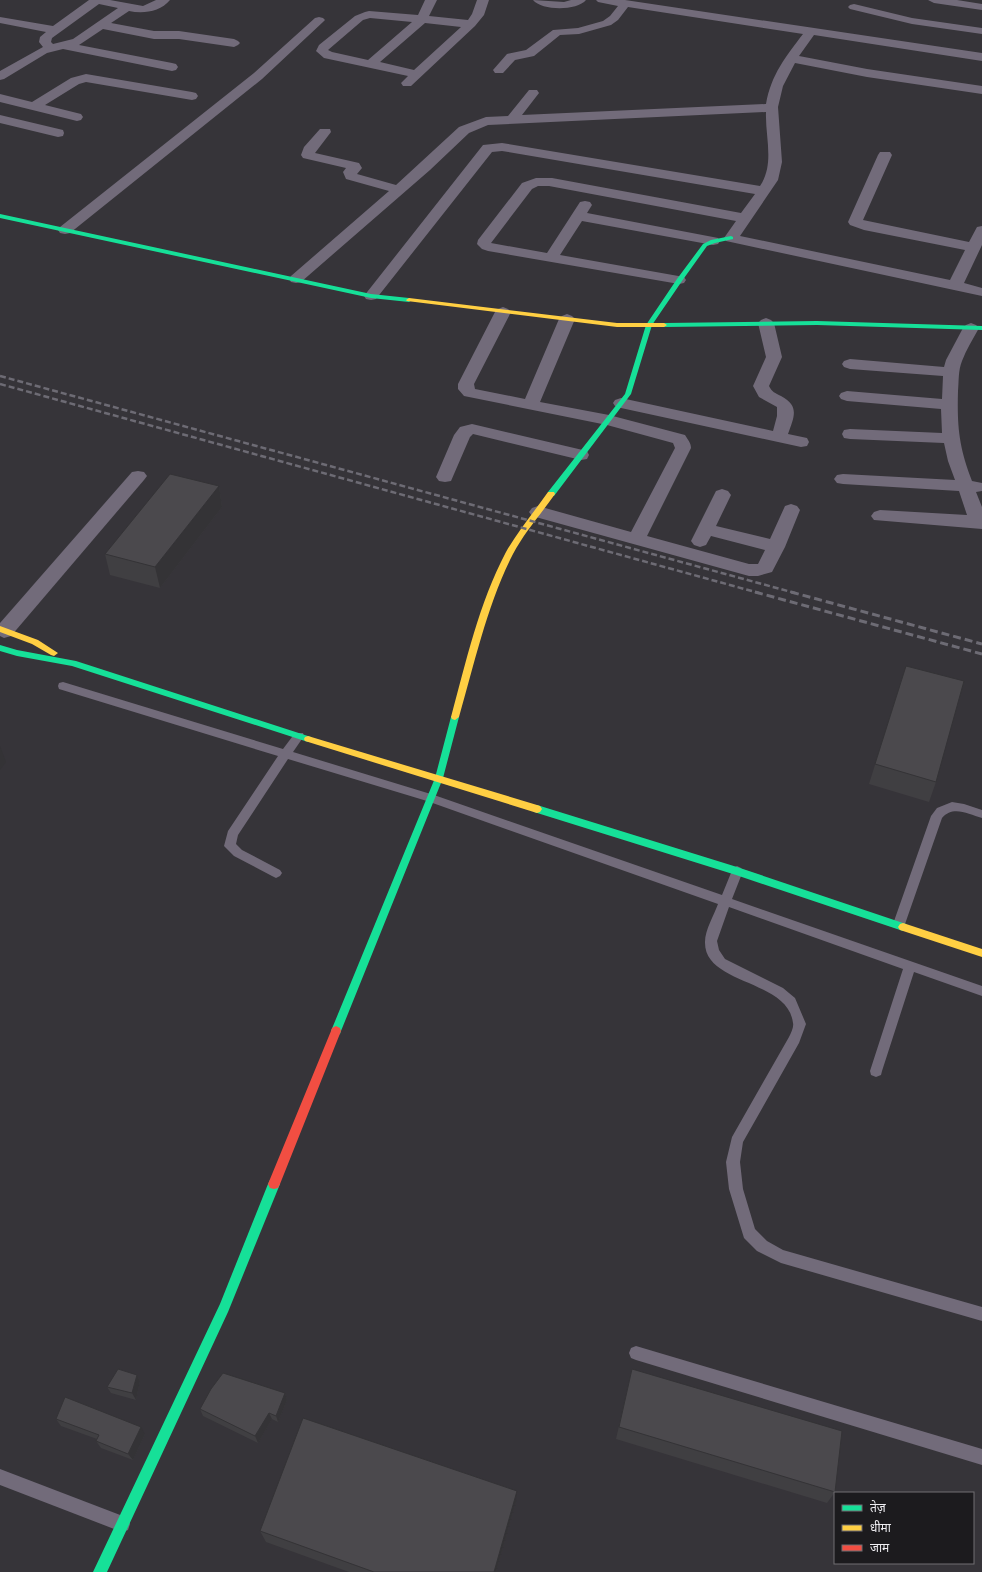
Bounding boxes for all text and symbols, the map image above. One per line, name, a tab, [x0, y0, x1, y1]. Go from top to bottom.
legend	[834, 1492, 974, 1564]
text: तेज़	[870, 1500, 887, 1515]
text: धीमा	[870, 1520, 892, 1535]
text: जाम	[870, 1540, 890, 1555]

